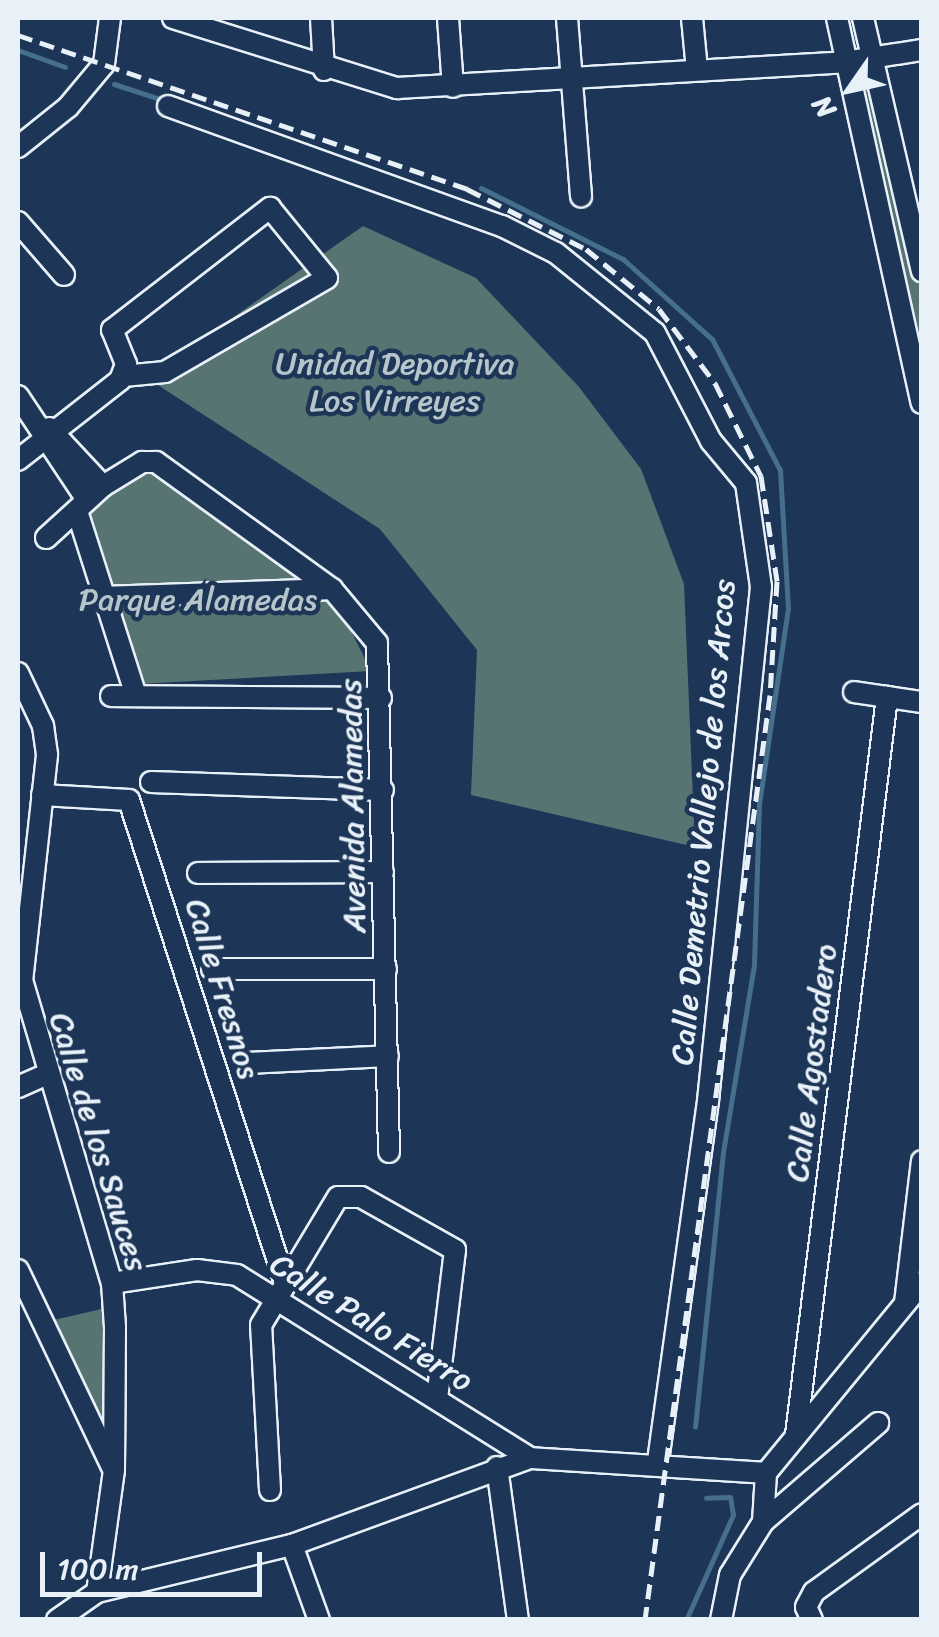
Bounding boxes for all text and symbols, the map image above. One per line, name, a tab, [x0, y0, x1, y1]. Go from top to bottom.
north arrow	[799, 40, 899, 140]
text: N	[798, 85, 849, 129]
park label: Unidad Deportiva Los Virreyes	[275, 346, 515, 421]
street label: Calle Demetrio Vallejo de los Arcos	[664, 578, 744, 1066]
park label: Parque Alamedas	[78, 581, 318, 619]
street label: Avenida Alamedas	[332, 678, 374, 934]
street label: Calle Fresnos	[176, 893, 268, 1085]
street label: Calle Agostadero	[778, 943, 846, 1183]
street label: Calle de los Sauces	[40, 1008, 156, 1276]
street label: Calle Palo Fierro	[262, 1245, 480, 1401]
scale bar	[45, 1532, 268, 1594]
text: 100 m	[57, 1542, 139, 1596]

